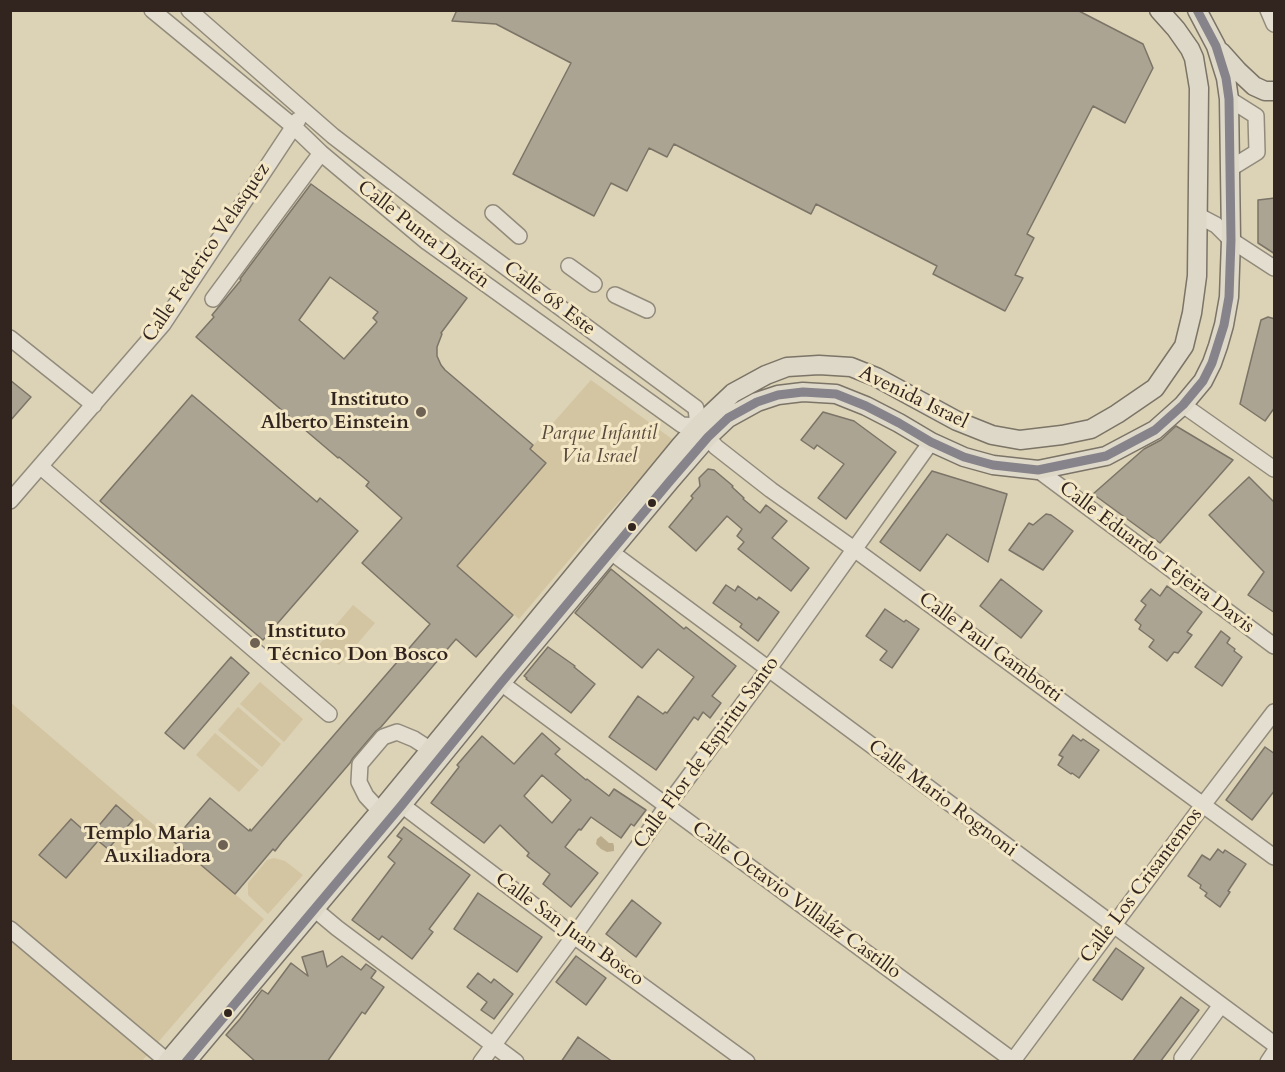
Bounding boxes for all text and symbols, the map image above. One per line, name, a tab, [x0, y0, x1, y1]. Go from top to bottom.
street label: Calle Federico Velasquez	[138, 159, 276, 347]
street label: Calle Punta Darién	[352, 176, 494, 294]
street label: Calle 68 Este	[498, 257, 600, 341]
street label: Avenida Israel	[854, 361, 972, 435]
place label: Instituto Alberto Einstein	[260, 388, 409, 435]
marker: Instituto Alberto Einstein	[414, 405, 428, 419]
park label: Parque Infantil Via Israel	[541, 422, 657, 469]
street label: Calle Eduardo Tejeira Davis	[1054, 477, 1258, 639]
unlabelled marker	[646, 497, 658, 509]
unlabelled marker	[626, 521, 638, 533]
street label: Calle Paul Gambotti	[914, 588, 1066, 708]
place label: Instituto Técnico Don Bosco	[267, 620, 448, 667]
marker: Instituto Técnico Don Bosco	[248, 636, 262, 650]
street label: Calle Flor de Espiritu Santo	[629, 652, 785, 854]
street label: Calle Mario Rognoni	[863, 735, 1021, 863]
street label: Calle Los Crisantemos	[1076, 804, 1208, 968]
street label: Calle Octavio Villaláz Castillo	[687, 817, 905, 985]
place label: Templo Maria Auxiliadora	[84, 822, 211, 869]
marker: Templo Maria Auxiliadora	[216, 838, 230, 852]
street label: Calle San Juan Bosco	[490, 868, 648, 992]
unlabelled marker	[222, 1007, 234, 1019]

